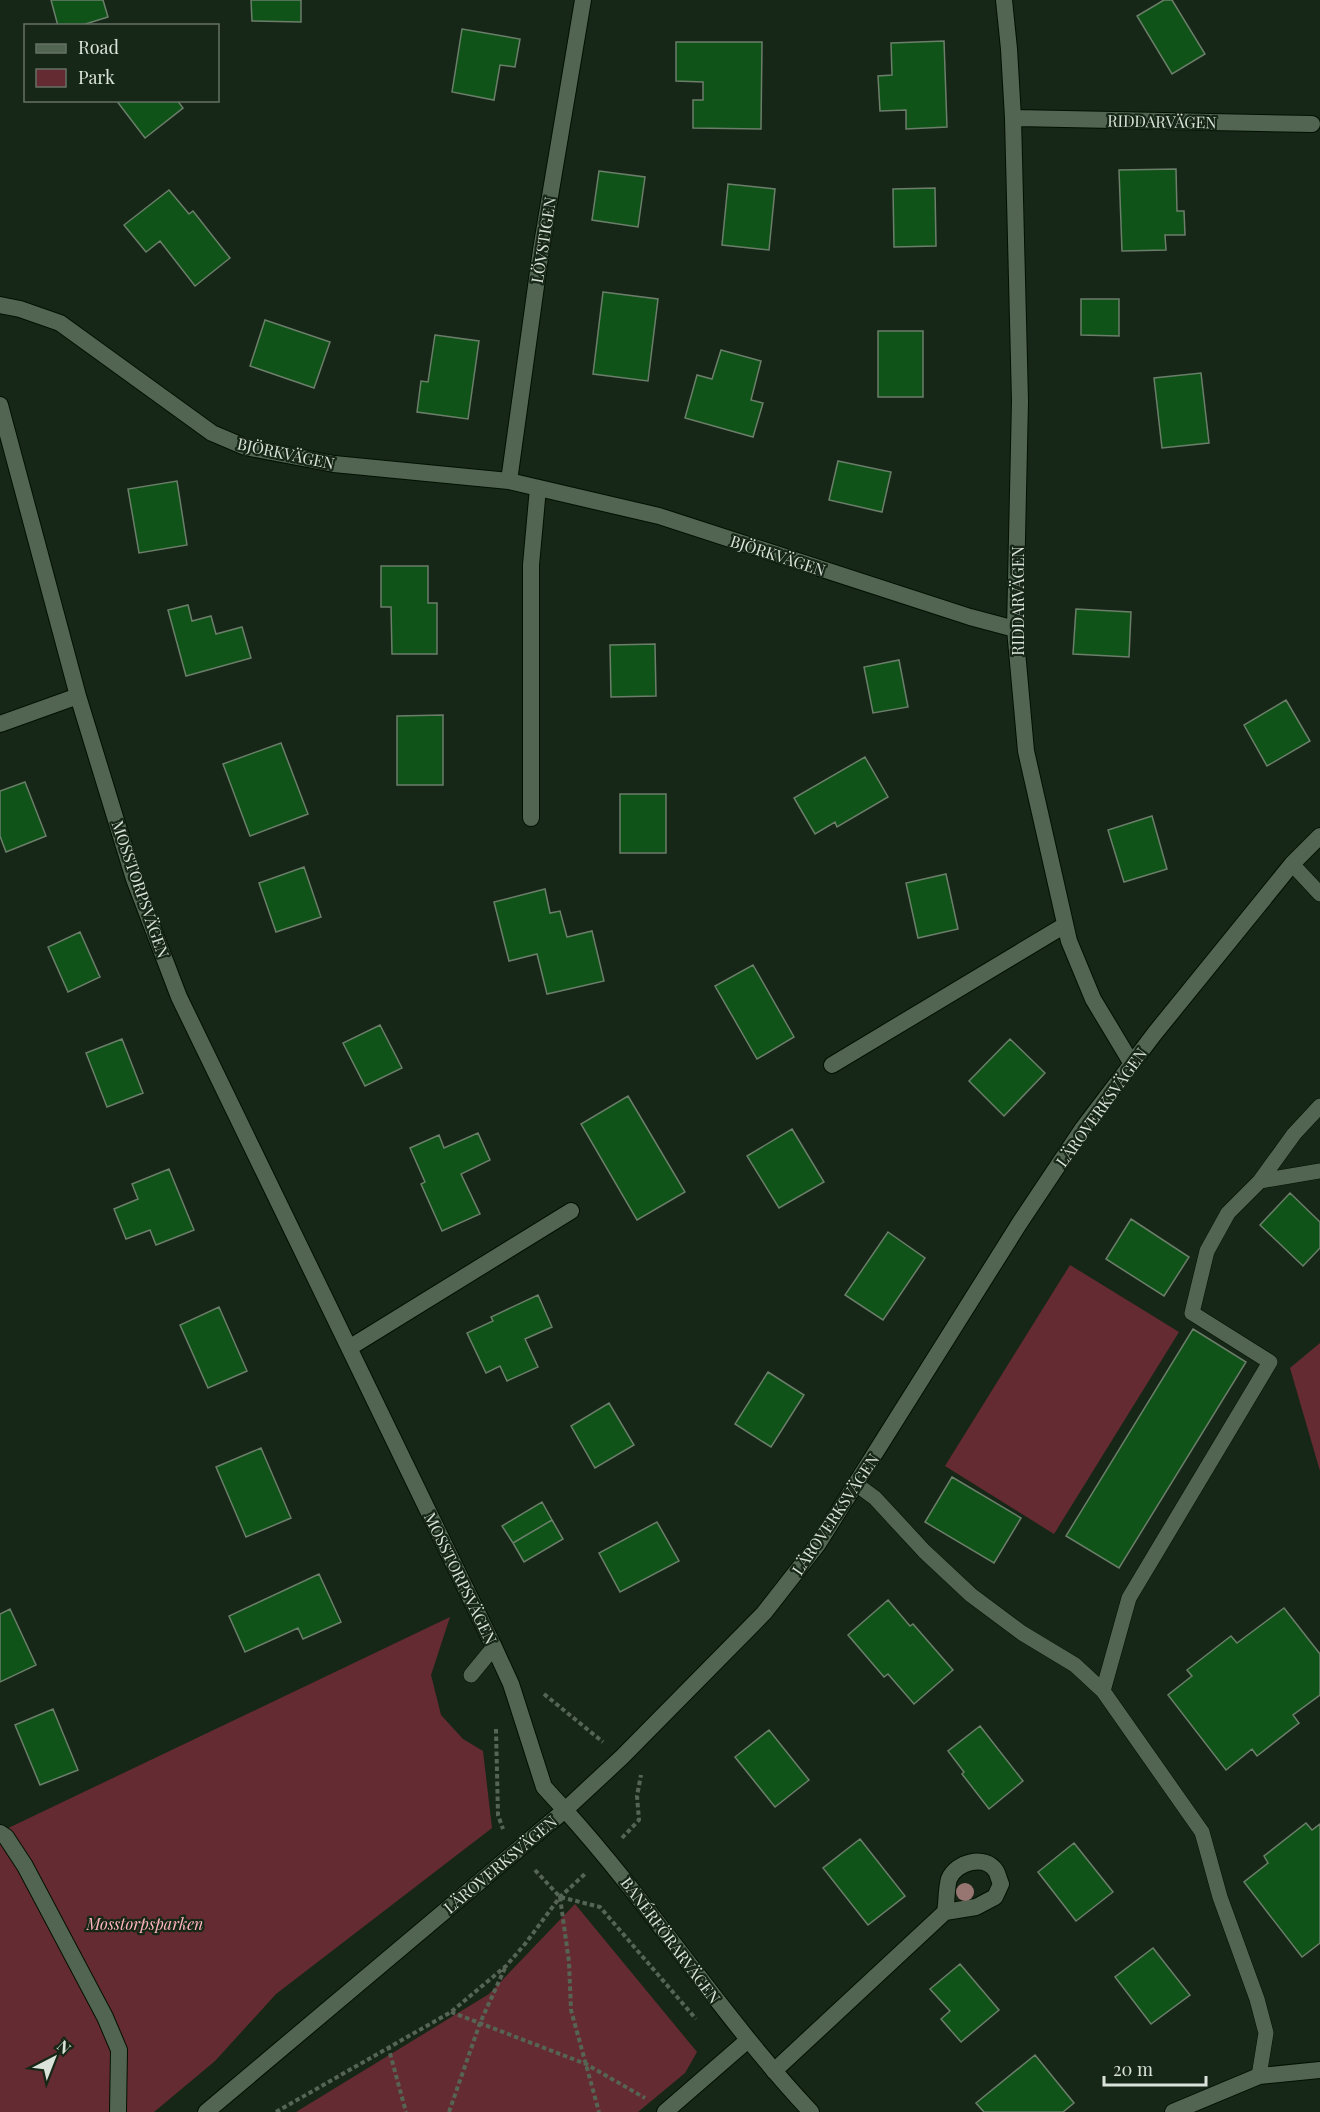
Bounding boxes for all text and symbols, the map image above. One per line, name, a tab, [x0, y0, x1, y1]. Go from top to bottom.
legend	[24, 24, 219, 102]
text: Road	[78, 35, 119, 59]
text: Park	[78, 65, 115, 89]
street label: RIDDARVÄGEN	[1107, 110, 1217, 132]
street label: LÖVSTIGEN	[526, 195, 560, 285]
street label: BJÖRKVÄGEN	[235, 432, 337, 474]
street label: BJÖRKVÄGEN	[728, 530, 828, 580]
street label: RIDDARVÄGEN	[1007, 546, 1028, 656]
street label: MOSSTORPSVÄGEN	[108, 817, 174, 961]
street label: LÄROVERKSVÄGEN	[1051, 1043, 1151, 1171]
street label: LÄROVERKSVÄGEN	[787, 1449, 883, 1579]
street label: MOSSTORPSVÄGEN	[420, 1509, 502, 1647]
street label: LÄROVERKSVÄGEN	[439, 1810, 561, 1918]
street label: BANÉRFÖRARVÄGEN	[617, 1873, 725, 2007]
park label: Mosstorpsparken	[86, 1913, 203, 1934]
north arrow	[24, 2028, 84, 2088]
text: N	[53, 2035, 76, 2058]
scale bar	[1104, 2049, 1206, 2087]
text: 20 m	[1113, 2057, 1153, 2081]

